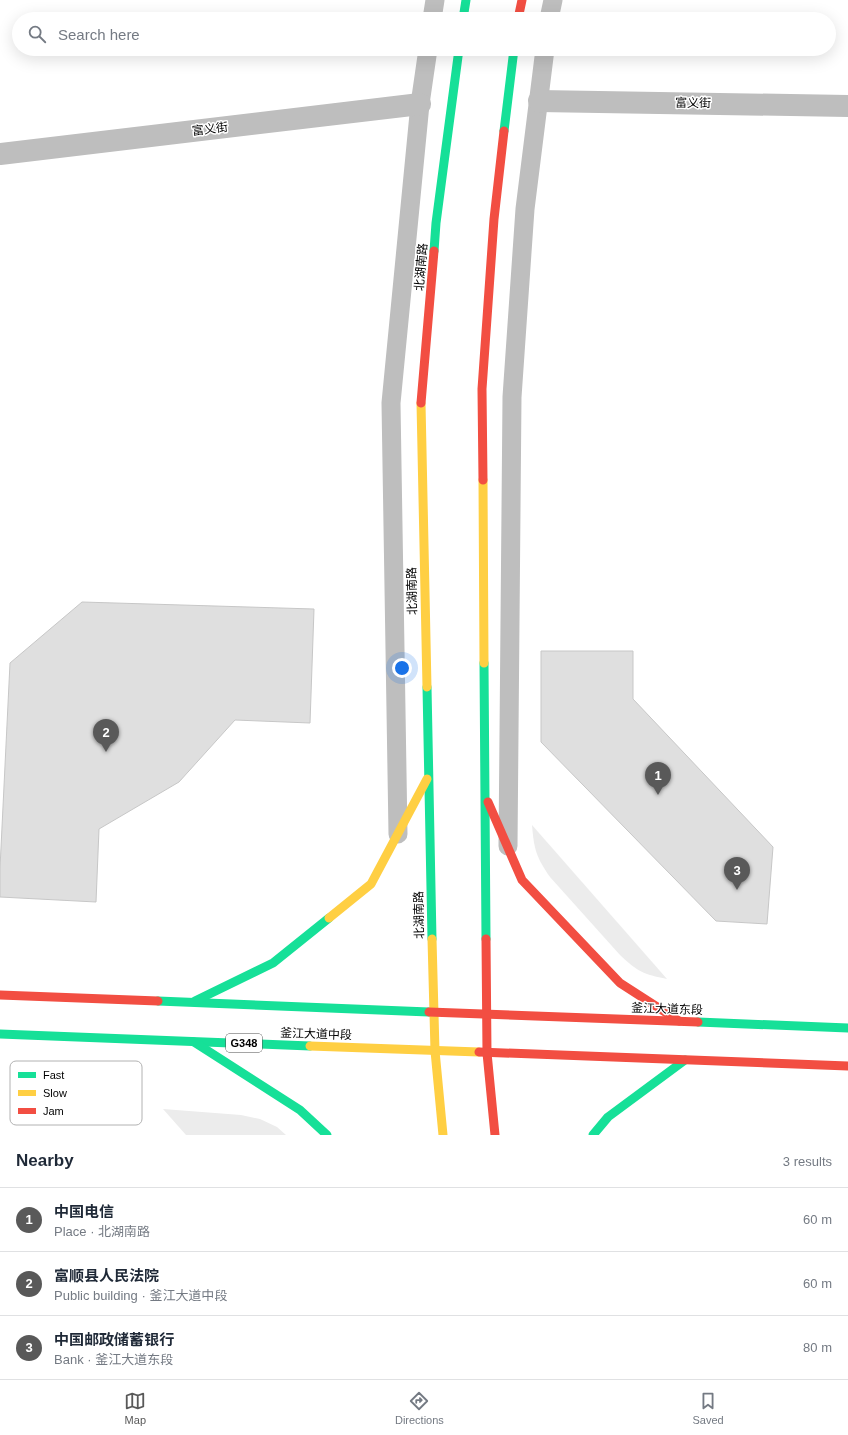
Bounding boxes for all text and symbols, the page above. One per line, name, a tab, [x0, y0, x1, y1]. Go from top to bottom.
search box	[12, 12, 836, 56]
icon: search	[26, 23, 48, 45]
text: Search here	[58, 26, 140, 43]
street label: 富义街	[675, 96, 711, 110]
street label: 富义街	[191, 120, 229, 138]
street label: 北湖南路	[412, 242, 430, 292]
street label: 北湖南路	[405, 567, 419, 615]
your location	[392, 658, 412, 678]
pin: 2	[93, 719, 119, 752]
pin: 1	[645, 762, 671, 795]
pin: 3	[724, 857, 750, 890]
street label: 北湖南路	[412, 891, 426, 939]
street label: 釜江大道东段	[631, 1001, 703, 1017]
street label: 釜江大道中段	[280, 1026, 352, 1042]
road number: G348	[226, 1034, 262, 1052]
legend	[10, 1061, 142, 1125]
text: Fast	[43, 1069, 64, 1081]
text: Slow	[43, 1087, 67, 1099]
text: Jam	[43, 1105, 64, 1117]
text: Nearby	[16, 1151, 74, 1170]
text: 3 results	[783, 1154, 832, 1169]
text: 中国电信	[54, 1203, 114, 1220]
text: 1	[25, 1212, 33, 1227]
text: 60 m	[803, 1212, 832, 1227]
text: Place · 北湖南路	[54, 1224, 150, 1239]
text: 富顺县人民法院	[54, 1267, 159, 1284]
text: 2	[25, 1276, 33, 1291]
text: 60 m	[803, 1276, 832, 1291]
text: Public building · 釜江大道中段	[54, 1288, 227, 1303]
text: 中国邮政储蓄银行	[54, 1331, 174, 1348]
text: 3	[25, 1340, 33, 1355]
text: 80 m	[803, 1340, 832, 1355]
text: Bank · 釜江大道东段	[54, 1352, 173, 1367]
tab: Map	[124, 1390, 146, 1426]
tab: Directions	[395, 1390, 444, 1426]
tab: Saved	[692, 1390, 724, 1426]

